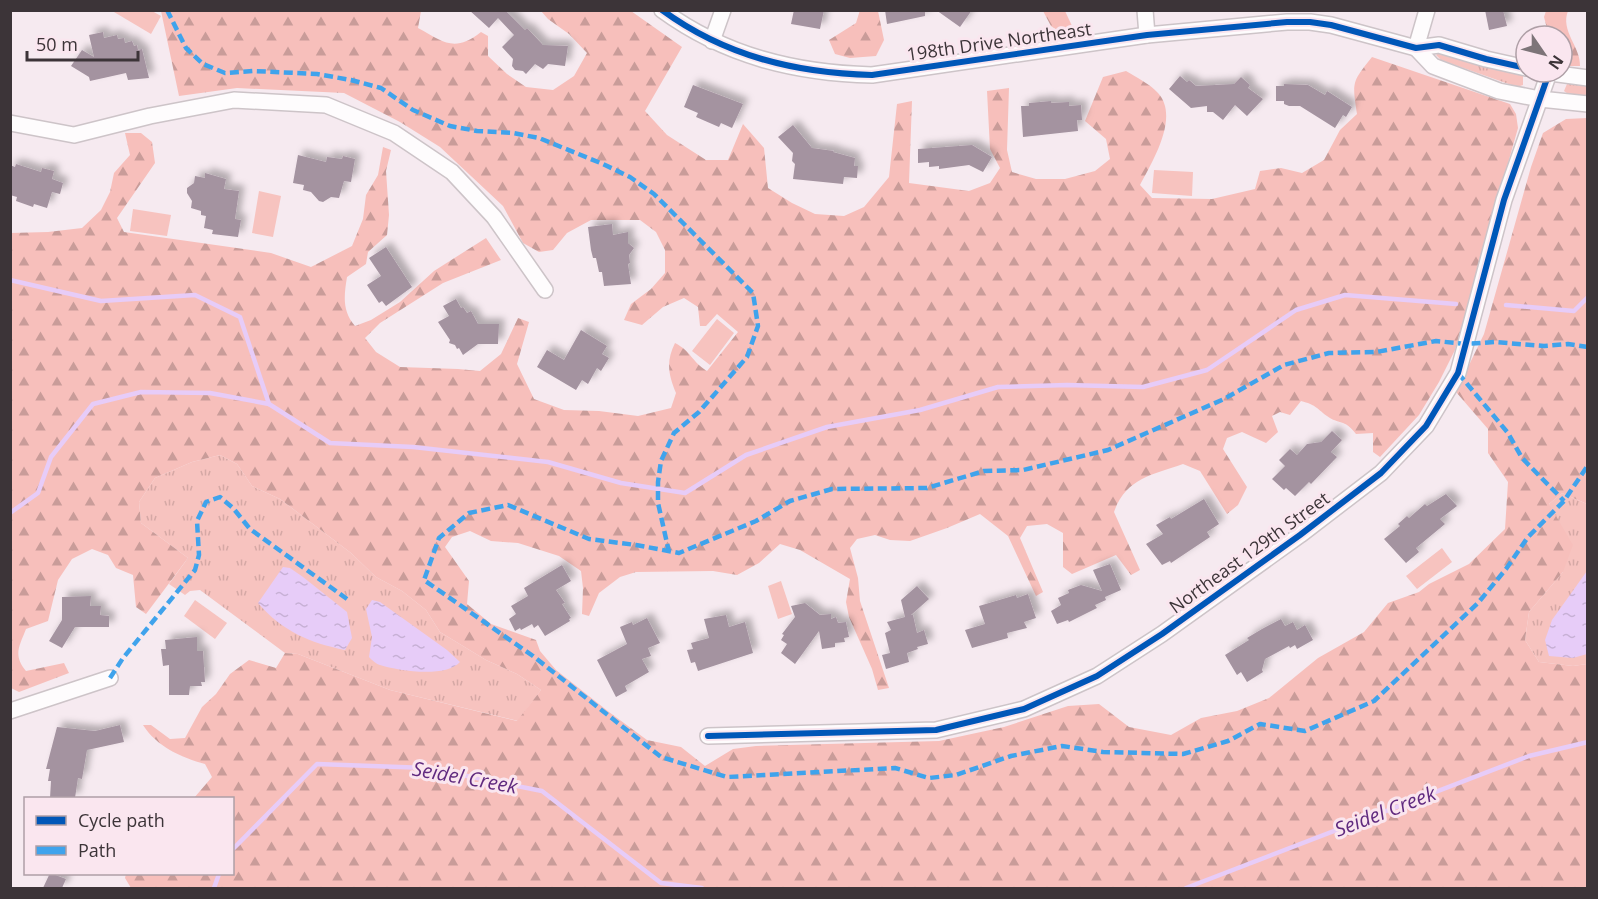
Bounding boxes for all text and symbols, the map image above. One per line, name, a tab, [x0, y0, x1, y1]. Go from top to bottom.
street label: 198th Drive Northeast	[905, 16, 1093, 66]
scale bar	[27, 24, 138, 62]
north arrow	[1514, 24, 1574, 84]
text: 50 m	[36, 32, 78, 56]
text: N	[1544, 51, 1569, 74]
street label: Northeast 129th Street	[1164, 486, 1334, 618]
water label: Seidel Creek	[410, 754, 521, 800]
water label: Seidel Creek	[1331, 779, 1441, 843]
legend	[24, 797, 234, 875]
text: Cycle path	[78, 808, 165, 832]
text: Path	[78, 838, 116, 862]

